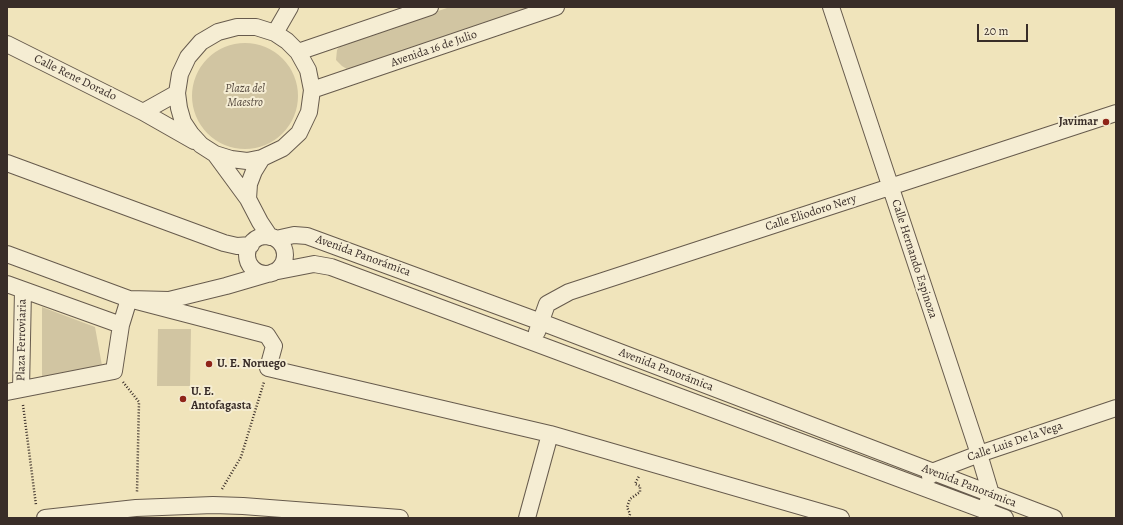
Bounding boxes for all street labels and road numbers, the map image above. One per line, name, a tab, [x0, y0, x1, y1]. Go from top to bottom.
street label: Avenida 16 de Julio	[389, 28, 479, 70]
street label: Calle Rene Dorado	[31, 52, 119, 104]
street label: Calle Eliodoro Nery	[763, 191, 859, 235]
street label: Calle Hernando Espinoza	[888, 198, 940, 320]
street label: Avenida Panorámica	[313, 232, 413, 280]
street label: Plaza Ferroviaria	[14, 299, 30, 381]
street label: Avenida Panorámica	[617, 345, 715, 395]
street label: Calle Luis De la Vega	[965, 419, 1065, 465]
street label: Avenida Panorámica	[920, 461, 1018, 511]

